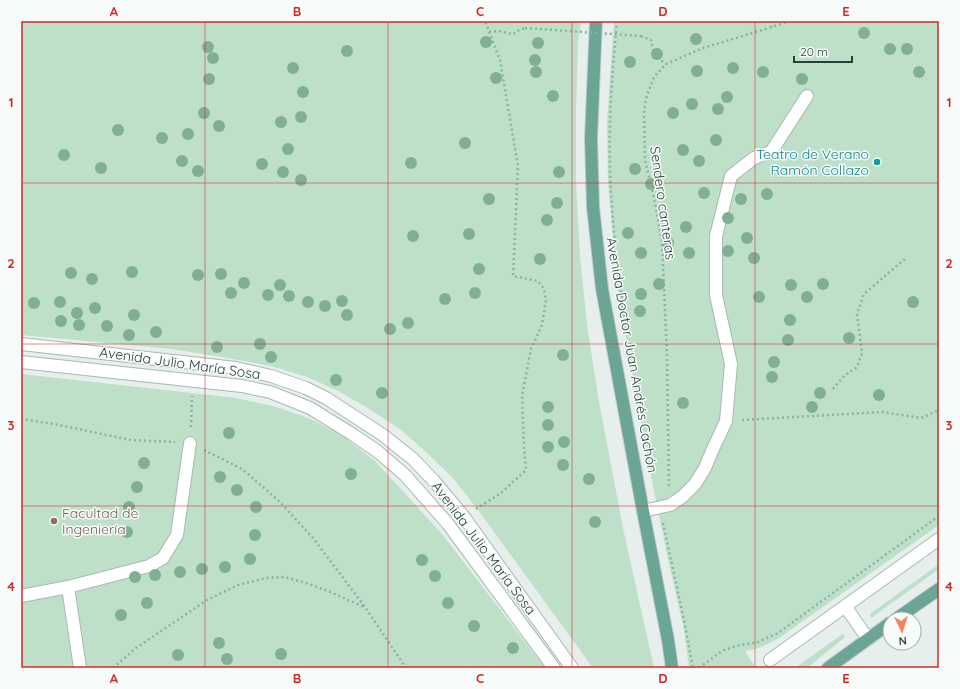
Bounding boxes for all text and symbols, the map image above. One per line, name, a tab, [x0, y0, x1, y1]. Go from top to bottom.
text: A	[110, 3, 119, 19]
text: B	[293, 3, 301, 19]
text: C	[476, 3, 484, 19]
text: D	[658, 3, 668, 19]
text: E	[842, 3, 850, 19]
scale bar	[794, 38, 852, 64]
text: 20 m	[800, 44, 828, 59]
text: 1	[8, 94, 14, 110]
text: 1	[946, 94, 952, 110]
street label: Sendero canteras	[646, 145, 680, 261]
place label: Teatro de Verano Ramón Collazo	[756, 145, 869, 179]
marker: Teatro de Verano Ramón Collazo	[872, 157, 882, 167]
street label: Avenida Doctor Juan Andrés Cachón	[602, 236, 662, 474]
text: 2	[7, 255, 15, 271]
text: 2	[945, 255, 953, 271]
street label: Avenida Julio María Sosa	[98, 343, 262, 383]
text: 3	[8, 417, 15, 433]
text: 3	[946, 417, 953, 433]
street label: Avenida Julio María Sosa	[428, 478, 540, 618]
place label: Facultad de Ingeniería	[62, 504, 139, 538]
marker: Facultad de Ingeniería	[49, 516, 59, 526]
text: 4	[7, 578, 15, 594]
text: 4	[945, 578, 953, 594]
north arrow	[882, 611, 922, 651]
text: N	[898, 634, 907, 648]
text: A	[110, 670, 119, 686]
text: B	[293, 670, 301, 686]
text: C	[476, 670, 484, 686]
text: D	[658, 670, 668, 686]
text: E	[842, 670, 850, 686]

